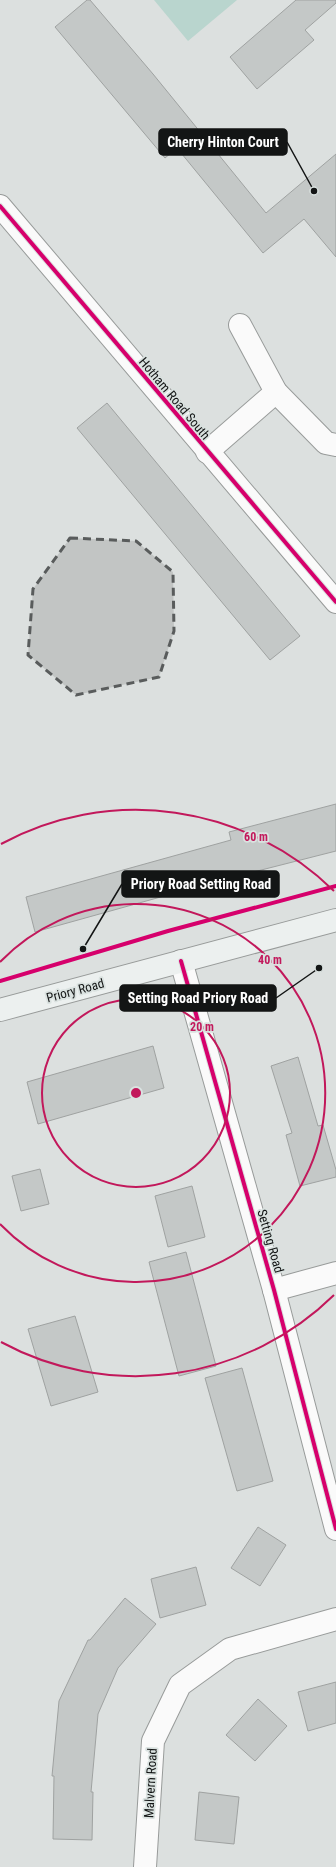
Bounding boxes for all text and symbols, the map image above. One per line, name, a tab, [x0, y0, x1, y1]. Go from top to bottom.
callout: Cherry Hinton Court	[159, 129, 287, 155]
text: Cherry Hinton Court	[167, 134, 279, 150]
street label: Hotham Road South	[136, 354, 213, 442]
text: 60 m	[244, 830, 268, 844]
callout: Priory Road Setting Road	[122, 871, 279, 897]
text: Priory Road Setting Road	[131, 876, 271, 892]
text: 40 m	[258, 953, 282, 967]
street label: Priory Road	[45, 976, 106, 1005]
callout: Setting Road Priory Road	[120, 985, 276, 1011]
text: Setting Road Priory Road	[128, 990, 268, 1006]
text: 20 m	[190, 1020, 214, 1034]
centre of rings	[129, 1086, 143, 1100]
street label: Setting Road	[254, 1208, 287, 1275]
street label: Malvern Road	[141, 1748, 160, 1818]

